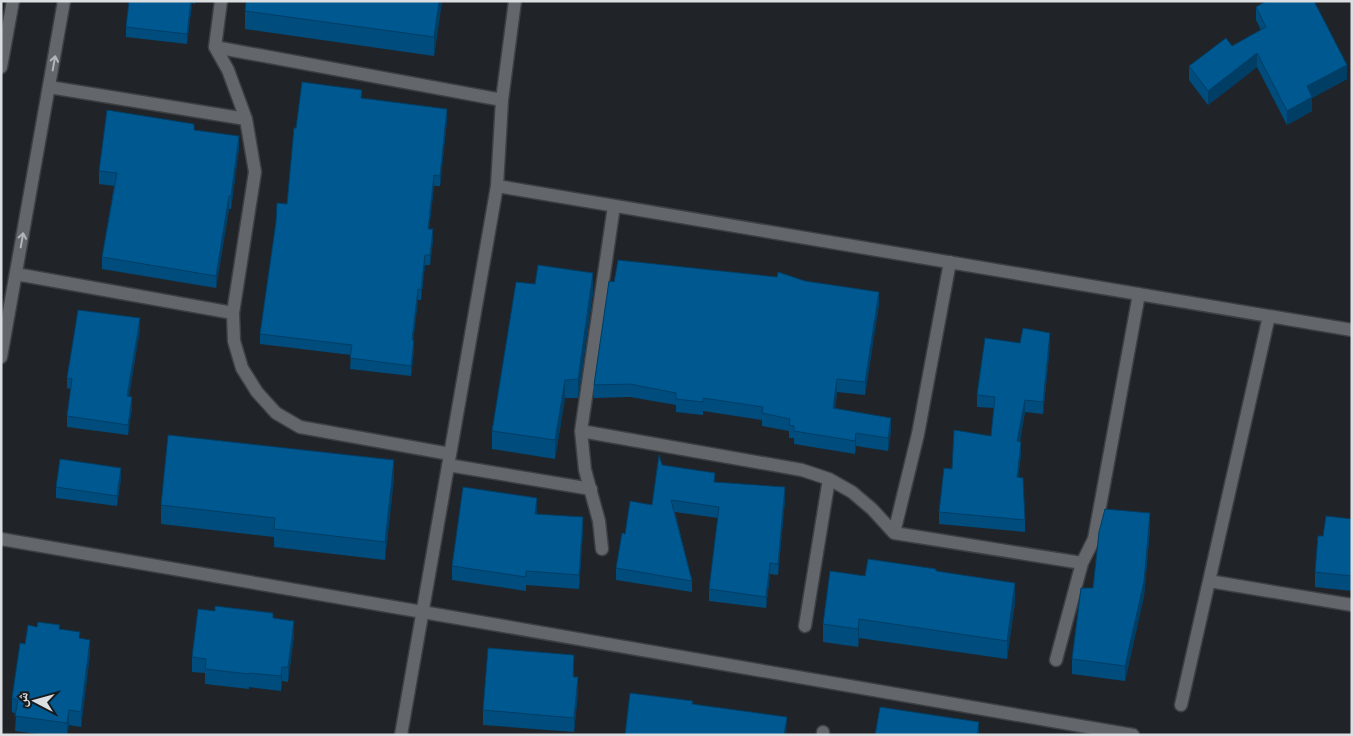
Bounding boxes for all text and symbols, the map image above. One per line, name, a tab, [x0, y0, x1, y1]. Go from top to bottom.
one-way arrow	[49, 55, 59, 71]
one-way arrow	[18, 233, 28, 249]
north arrow	[10, 676, 60, 726]
text: ش	[13, 691, 32, 708]

